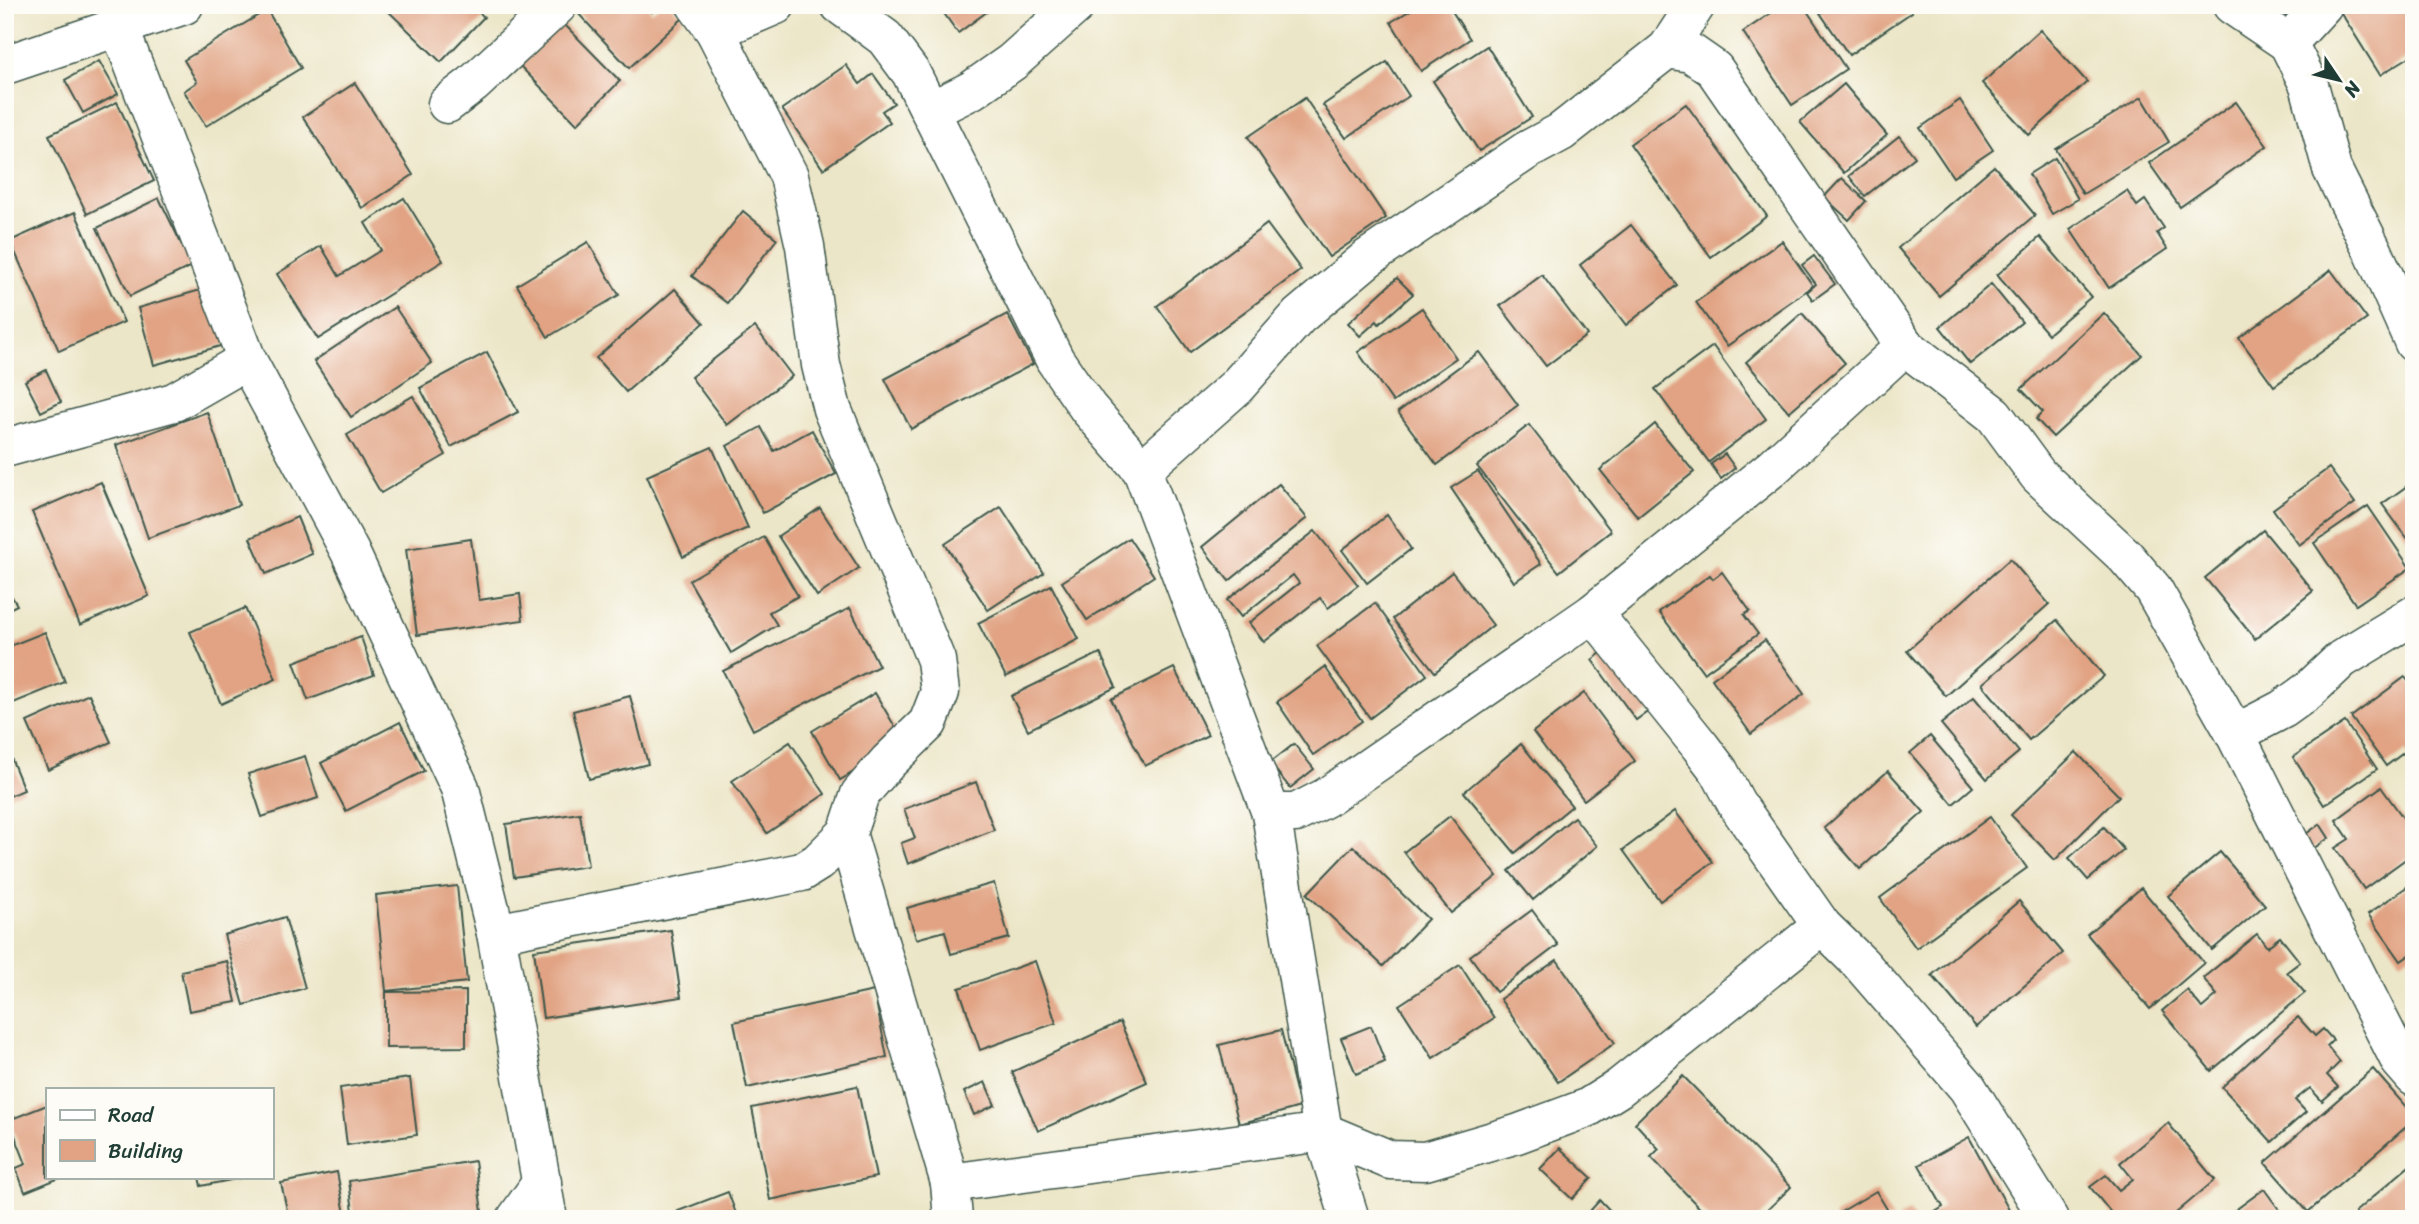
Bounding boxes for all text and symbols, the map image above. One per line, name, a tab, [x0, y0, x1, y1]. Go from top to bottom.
north arrow	[2304, 46, 2374, 116]
text: N	[2335, 74, 2370, 105]
legend	[46, 1088, 273, 1178]
text: Road	[108, 1096, 155, 1134]
text: Building	[108, 1132, 184, 1170]

